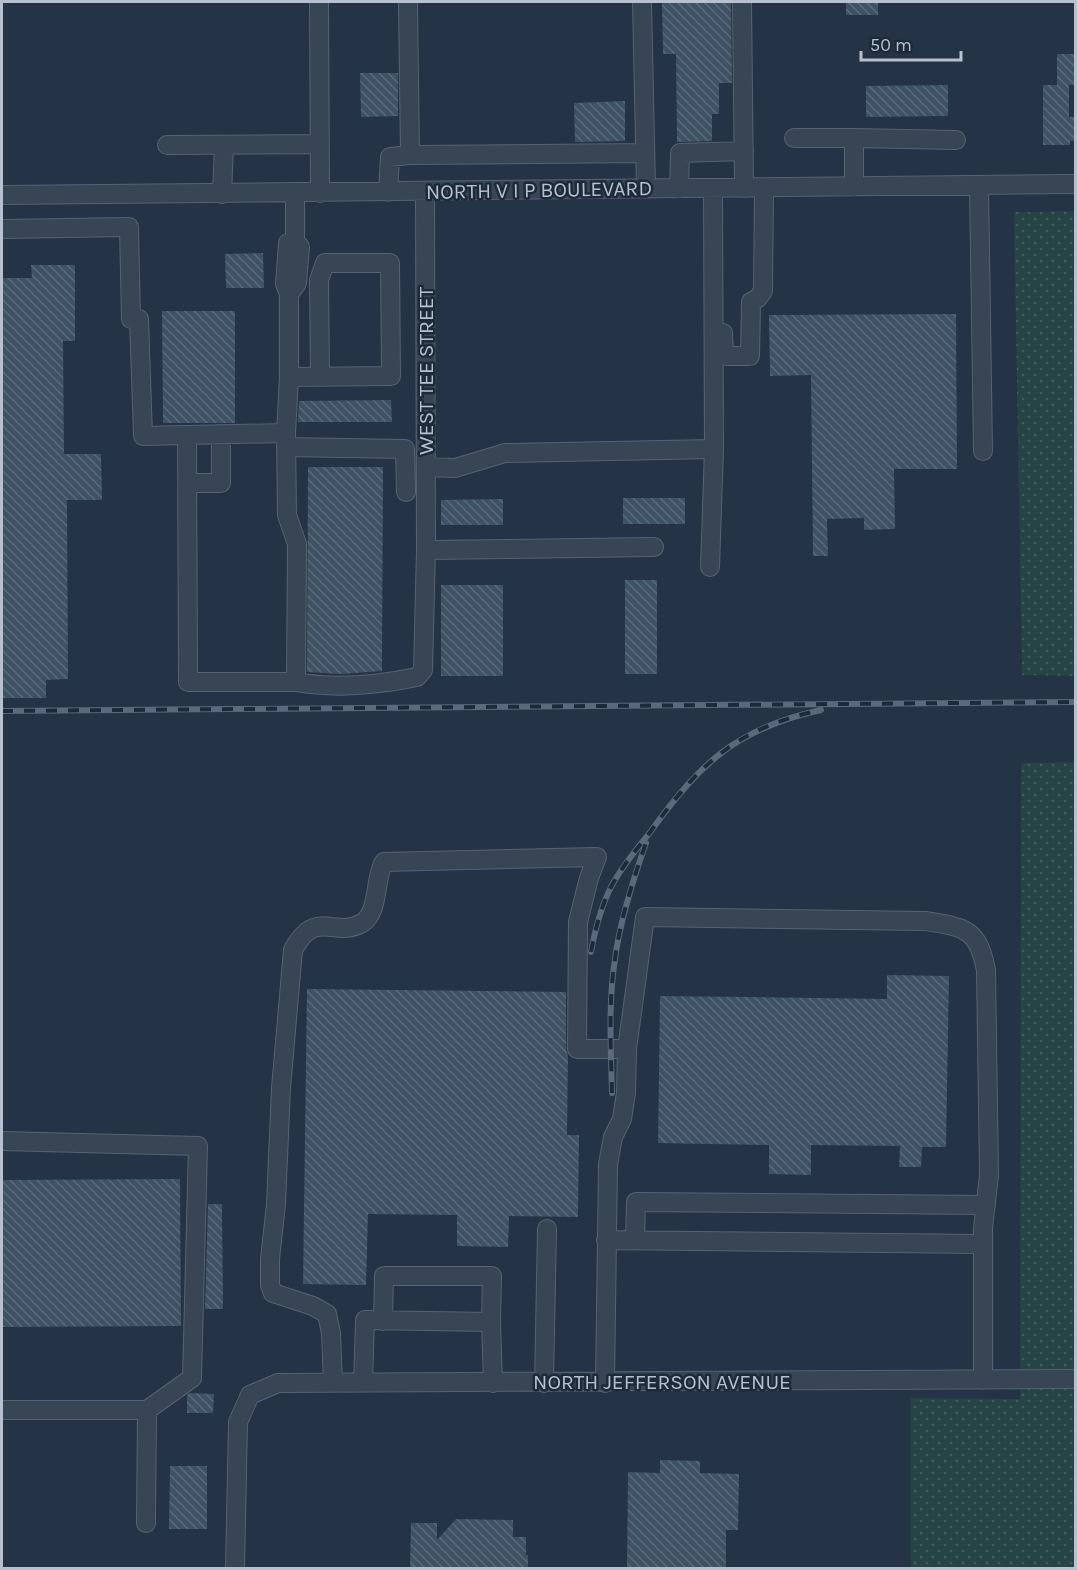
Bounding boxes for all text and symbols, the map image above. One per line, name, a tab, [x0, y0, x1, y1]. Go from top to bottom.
scale bar	[861, 24, 962, 62]
text: 50 m	[870, 34, 912, 56]
street label: NORTH V I P BOULEVARD	[426, 176, 652, 204]
street label: WEST TEE STREET	[414, 286, 438, 455]
street label: NORTH JEFFERSON AVENUE	[533, 1370, 791, 1394]

